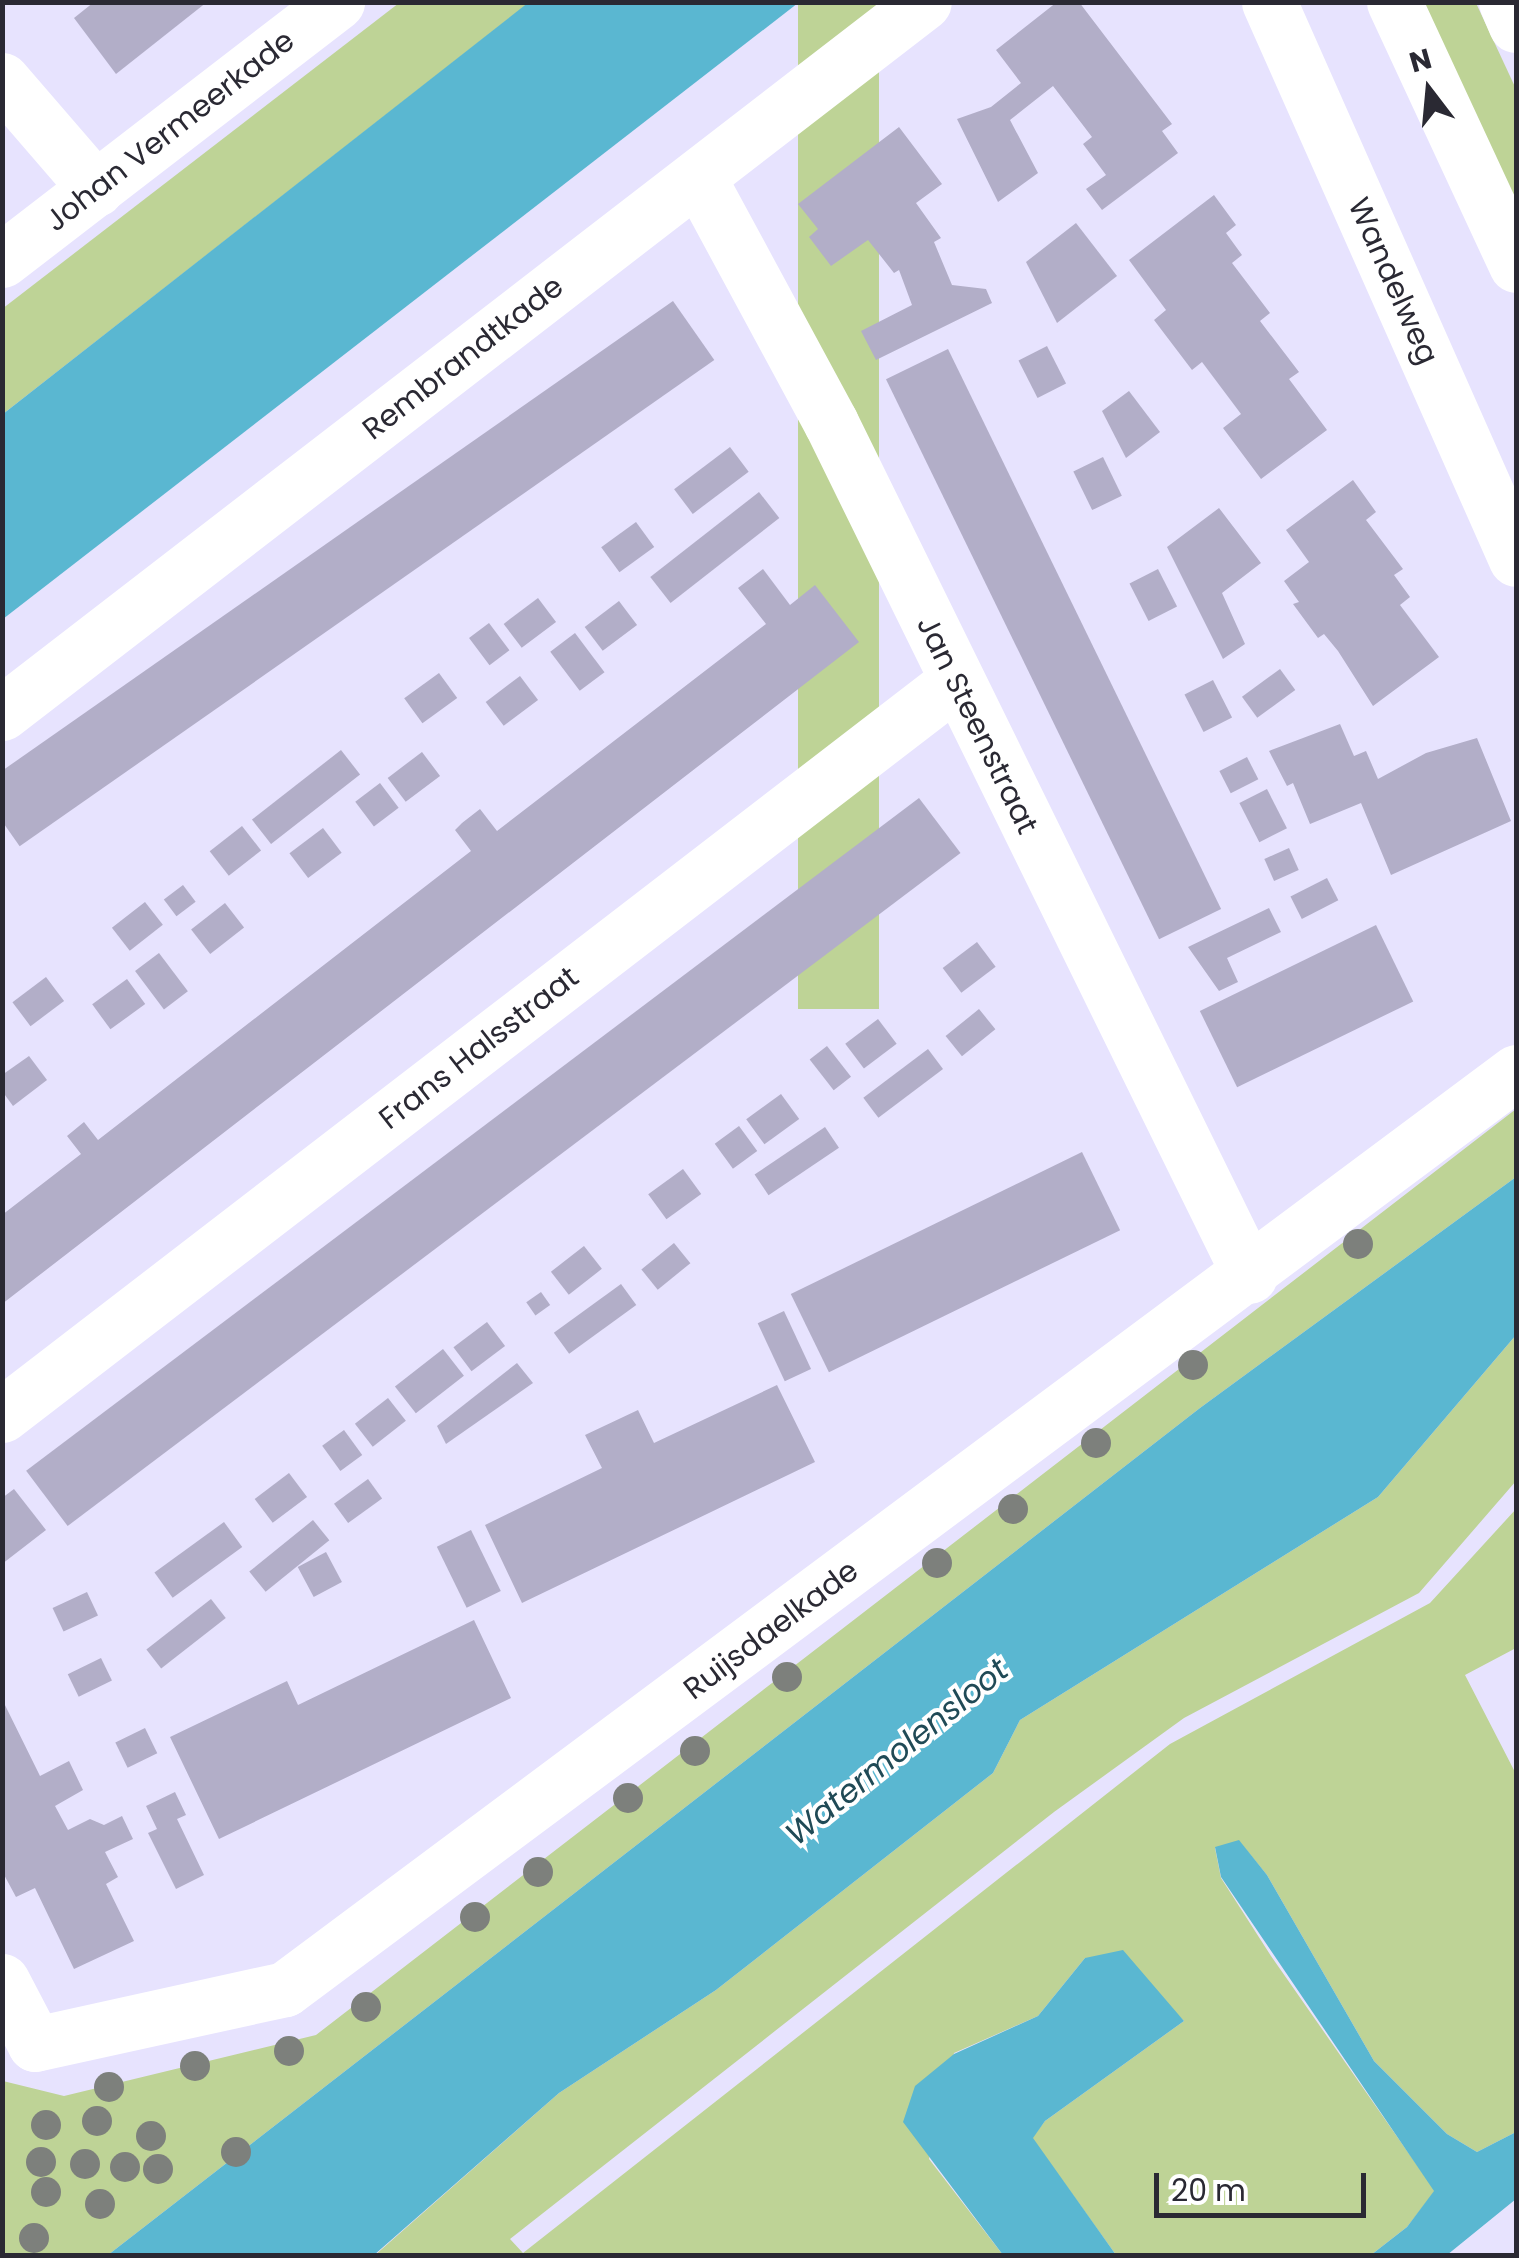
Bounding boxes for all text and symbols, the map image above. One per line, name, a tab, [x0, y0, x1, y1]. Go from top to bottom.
street label: Johan Vermeerkade	[38, 23, 302, 239]
text: N	[1405, 39, 1436, 82]
north arrow	[1379, 40, 1479, 140]
street label: Wandelweg	[1340, 192, 1446, 370]
street label: Rembrandtkade	[356, 269, 570, 447]
street label: Jan Steenstraat	[909, 610, 1045, 840]
street label: Frans Halsstraat	[372, 959, 586, 1137]
street label: Ruijsdaelkade	[677, 1553, 865, 1707]
water label: Watermolensloot	[778, 1651, 1016, 1853]
scale bar	[1159, 2153, 1372, 2215]
text: 20 m	[1171, 2169, 1246, 2212]

